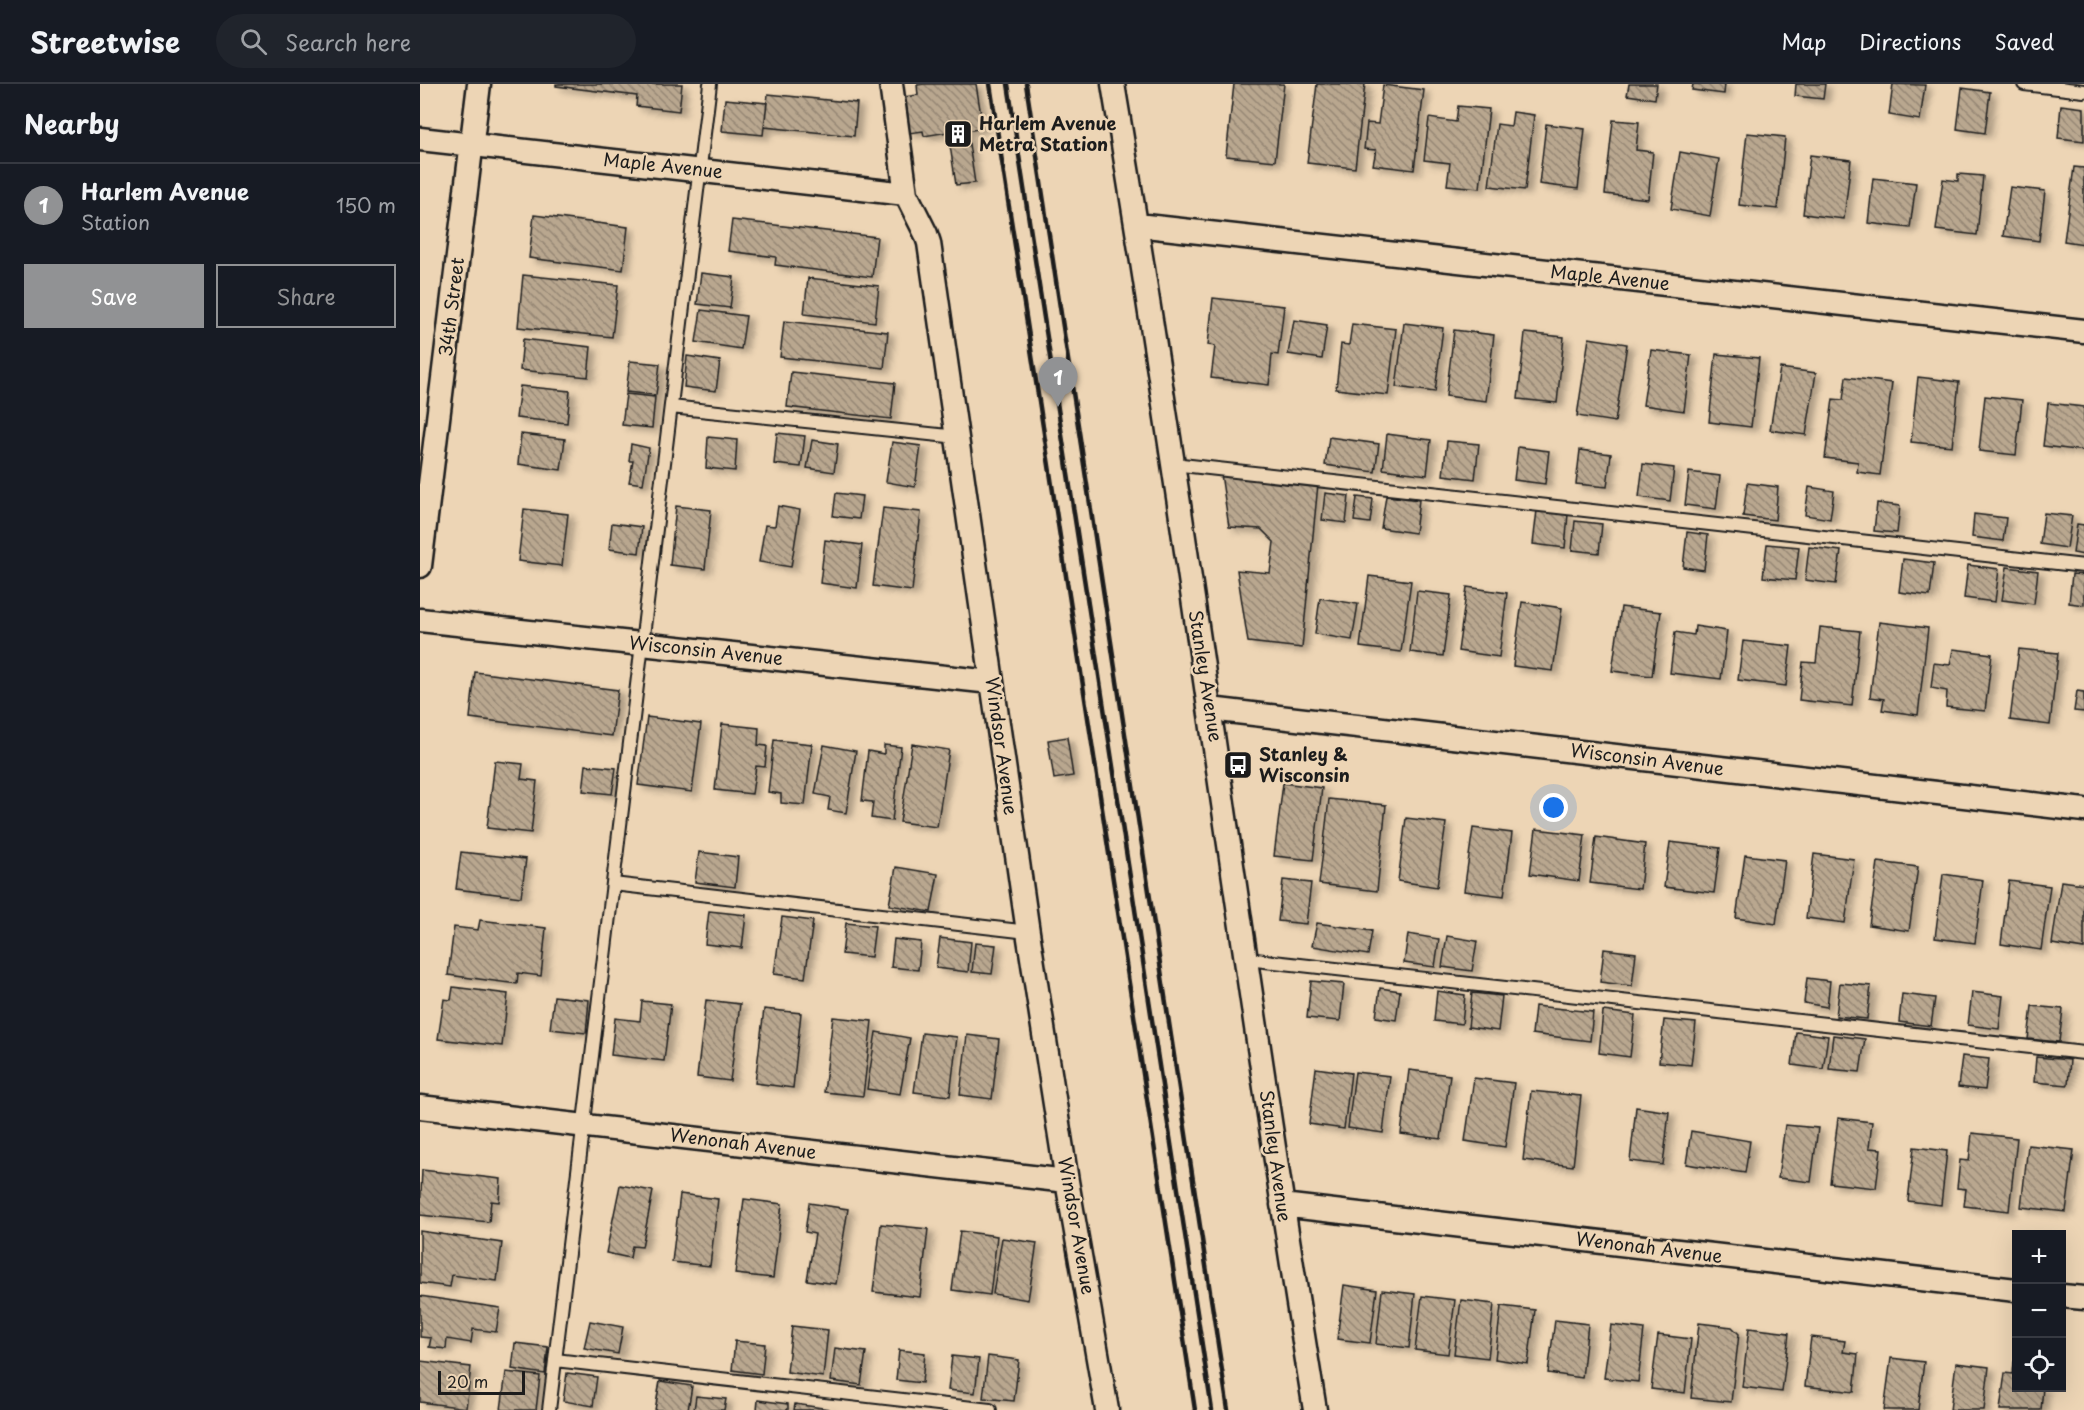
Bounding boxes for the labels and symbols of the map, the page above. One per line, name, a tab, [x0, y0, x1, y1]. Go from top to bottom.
place label: Harlem Avenue Metra Station	[979, 109, 1117, 157]
building icon: Harlem Avenue Metra Station	[942, 118, 974, 150]
street label: Maple Avenue	[602, 145, 724, 184]
street label: 34th Street	[431, 256, 470, 358]
street label: Maple Avenue	[1549, 257, 1671, 296]
pin: 1	[1038, 358, 1078, 407]
street label: Stanley Avenue	[1183, 608, 1230, 744]
street label: Wisconsin Avenue	[628, 628, 785, 671]
street label: Windsor Avenue	[979, 675, 1026, 817]
street label: Wisconsin Avenue	[1569, 736, 1726, 781]
place label: Stanley & Wisconsin	[1259, 740, 1350, 788]
bus stop icon: Stanley & Wisconsin	[1222, 749, 1254, 781]
your location	[1539, 793, 1568, 822]
street label: Stanley Avenue	[1254, 1088, 1299, 1224]
street label: Wenonah Avenue	[668, 1120, 818, 1165]
street label: Windsor Avenue	[1052, 1155, 1103, 1297]
street label: Wenonah Avenue	[1574, 1224, 1724, 1269]
scale bar	[438, 1368, 525, 1396]

